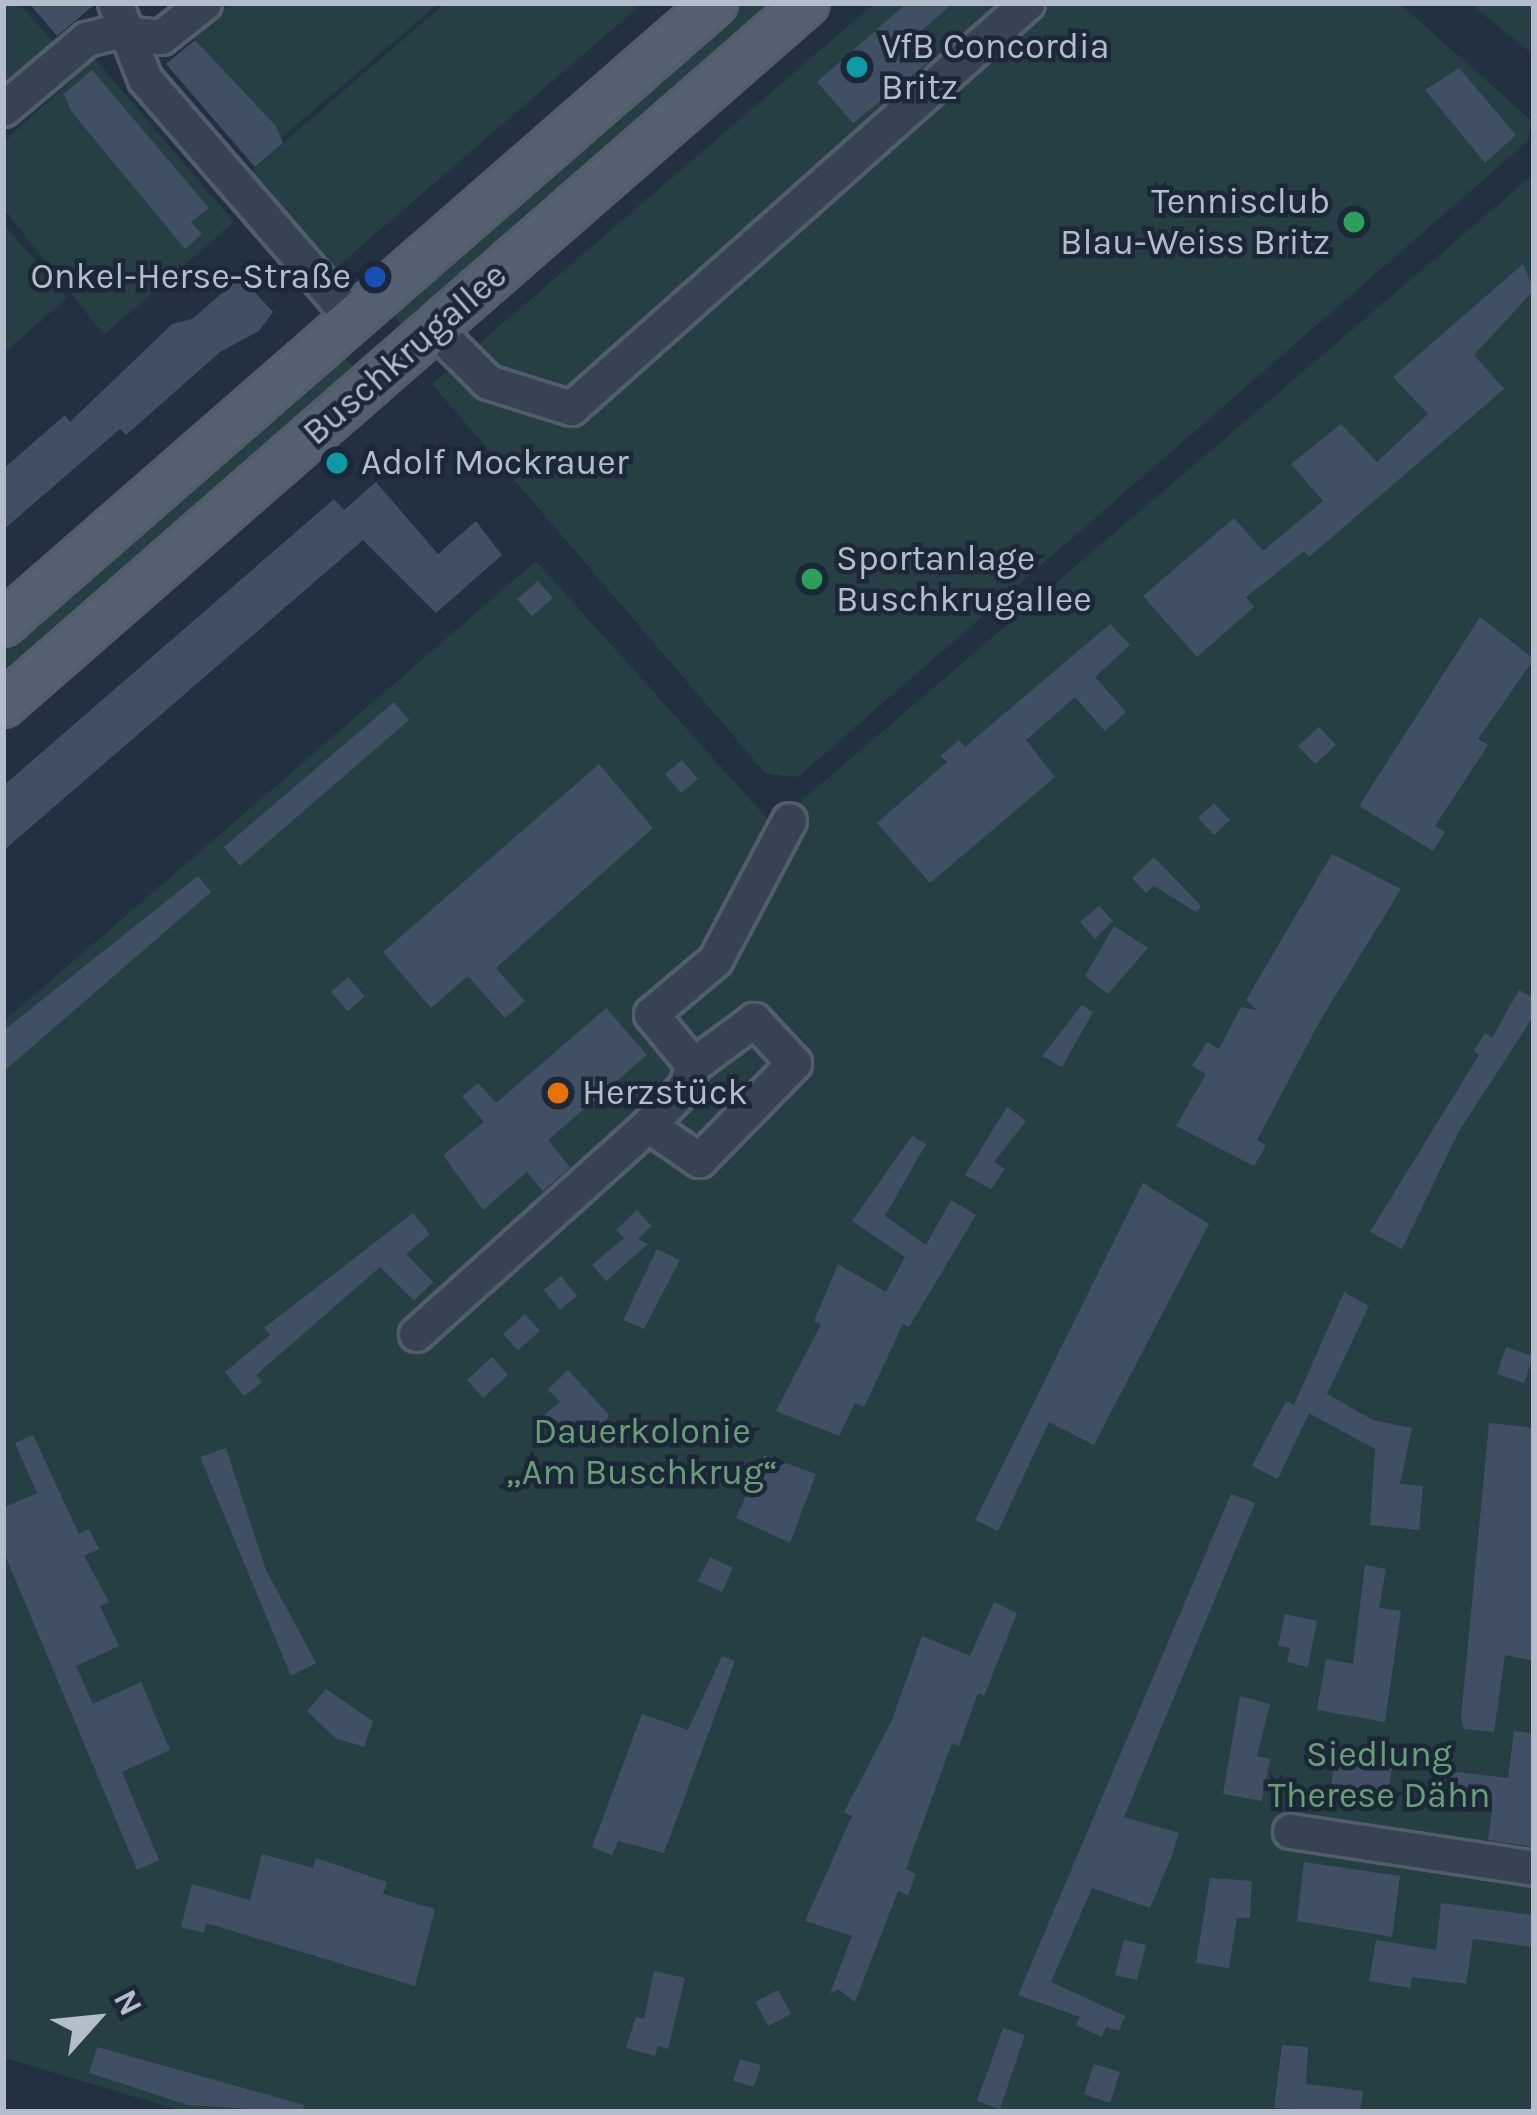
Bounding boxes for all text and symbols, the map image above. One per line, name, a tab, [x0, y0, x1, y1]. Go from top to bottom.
place label: VfB Concordia Britz	[881, 24, 1110, 109]
marker: VfB Concordia Britz	[844, 54, 870, 80]
place label: Tennisclub Blau-Weiss Britz	[1060, 179, 1330, 264]
marker: Tennisclub Blau-Weiss Britz	[1341, 209, 1367, 235]
street label: Buschkrugallee	[294, 254, 516, 454]
place label: Onkel-Herse-Straße	[30, 255, 351, 299]
marker: Onkel-Herse-Straße	[362, 264, 388, 290]
place label: Adolf Mockrauer	[361, 441, 629, 485]
marker: Adolf Mockrauer	[324, 450, 350, 476]
place label: Sportanlage Buschkrugallee	[836, 536, 1092, 621]
marker: Sportanlage Buschkrugallee	[799, 566, 825, 592]
place label: Herzstück	[582, 1071, 748, 1115]
marker: Herzstück	[545, 1080, 571, 1106]
park label: Dauerkolonie „Am Buschkrug“	[506, 1409, 778, 1494]
park label: Siedlung Therese Dähn	[1268, 1732, 1490, 1817]
north arrow	[36, 1959, 156, 2079]
text: N	[106, 1983, 150, 2022]

